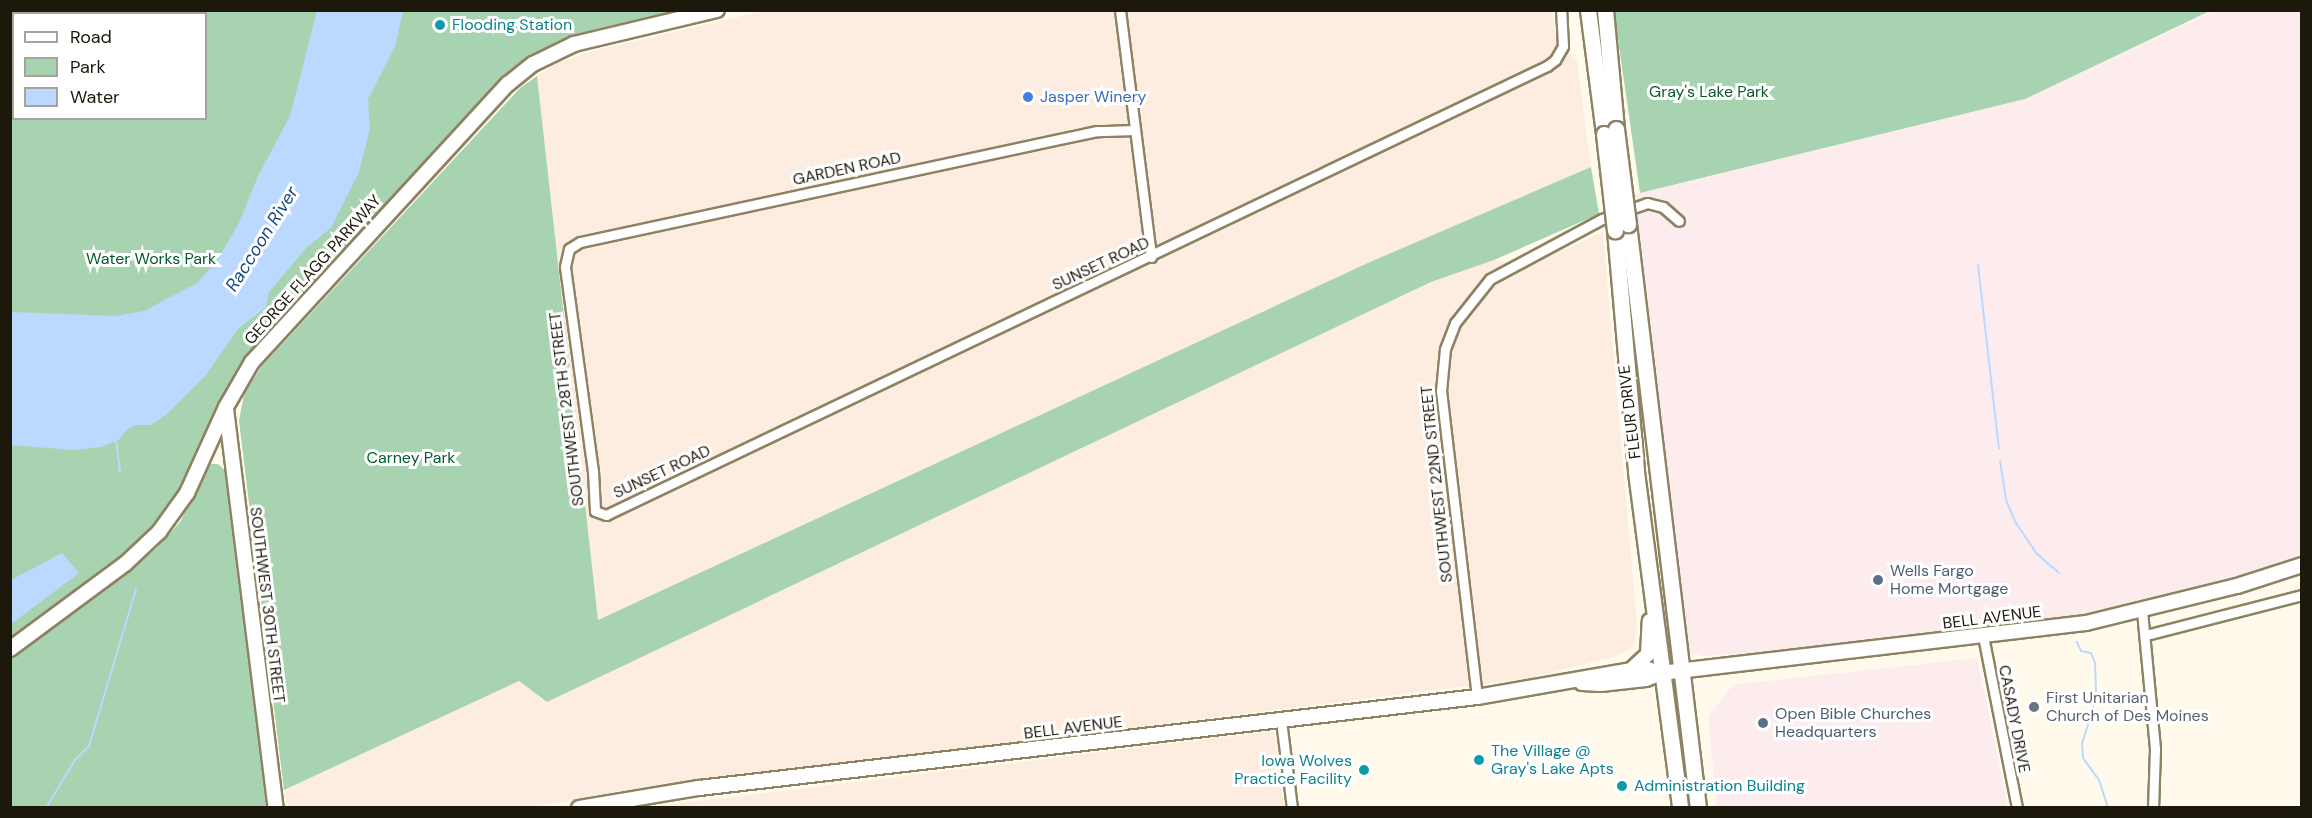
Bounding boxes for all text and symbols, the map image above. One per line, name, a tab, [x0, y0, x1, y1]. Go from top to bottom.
legend	[12, 12, 207, 120]
place label: Flooding Station	[452, 15, 572, 35]
marker: Flooding Station	[433, 18, 447, 32]
text: Road	[70, 25, 112, 49]
text: Park	[70, 55, 106, 79]
park label: Gray's Lake Park	[1649, 82, 1769, 102]
text: Water	[70, 85, 120, 109]
place label: Jasper Winery	[1040, 87, 1146, 107]
marker: Jasper Winery	[1021, 90, 1035, 104]
street label: GARDEN ROAD	[791, 148, 903, 190]
water label: Raccoon River	[221, 183, 303, 295]
street label: GEORGE FLAGG PARKWAY	[241, 191, 385, 349]
street label: SUNSET ROAD	[1049, 233, 1153, 295]
park label: Water Works Park	[86, 249, 216, 269]
street label: SOUTHWEST 28TH STREET	[546, 311, 588, 507]
street label: FLEUR DRIVE	[1615, 364, 1645, 460]
street label: SOUTHWEST 22ND STREET	[1417, 384, 1457, 584]
street label: SUNSET ROAD	[610, 441, 714, 503]
park label: Carney Park	[367, 448, 455, 468]
street label: SOUTHWEST 30TH STREET	[245, 506, 289, 704]
place label: Wells Fargo Home Mortgage	[1890, 561, 2008, 599]
marker: Wells Fargo Home Mortgage	[1871, 573, 1885, 587]
street label: BELL AVENUE	[1942, 602, 2042, 634]
street label: CASADY DRIVE	[1994, 663, 2034, 775]
place label: First Unitarian Church of Des Moines	[2046, 688, 2209, 726]
marker: First Unitarian Church of Des Moines	[2027, 700, 2041, 714]
place label: Open Bible Churches Headquarters	[1775, 704, 1931, 742]
street label: BELL AVENUE	[1023, 712, 1123, 744]
marker: Open Bible Churches Headquarters	[1756, 716, 1770, 730]
place label: The Village @ Gray's Lake Apts	[1491, 741, 1614, 779]
place label: Iowa Wolves Practice Facility	[1234, 751, 1352, 789]
marker: The Village @ Gray's Lake Apts	[1472, 753, 1486, 767]
marker: Iowa Wolves Practice Facility	[1357, 763, 1371, 777]
place label: Administration Building	[1634, 776, 1805, 796]
marker: Administration Building	[1615, 779, 1629, 793]

